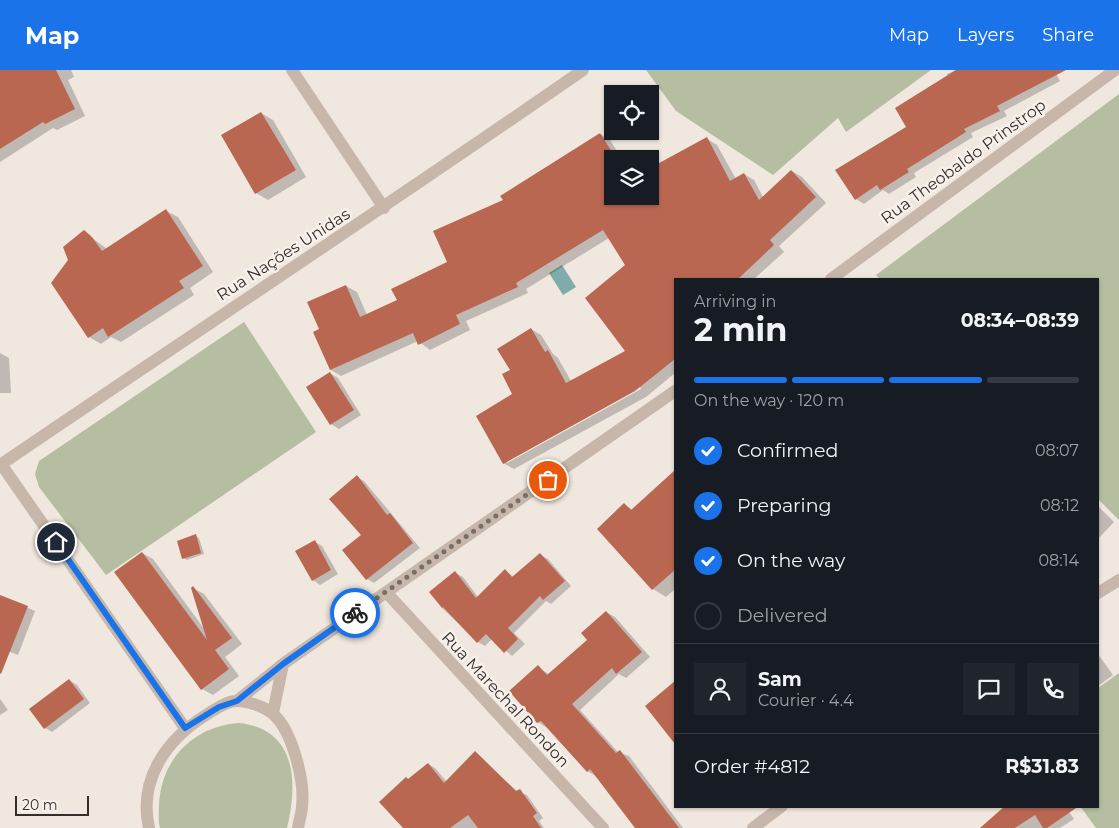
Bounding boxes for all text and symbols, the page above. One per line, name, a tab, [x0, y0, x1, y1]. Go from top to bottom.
text: Map	[25, 21, 79, 50]
text: Map	[889, 24, 929, 46]
text: Layers	[957, 24, 1014, 46]
text: Share	[1042, 24, 1094, 46]
map controls	[604, 85, 659, 205]
button: locate	[604, 85, 659, 140]
street label: Rua Theobaldo Prinstrop	[877, 95, 1050, 228]
button: layers	[604, 150, 659, 205]
street label: Rua Nações Unidas	[213, 204, 354, 305]
text: Arriving in	[694, 292, 776, 311]
text: 08:34–08:39	[961, 309, 1079, 332]
text: 2 min	[694, 310, 787, 349]
text: On the way · 120 m	[694, 391, 844, 410]
icon: check	[694, 437, 722, 465]
text: Confirmed	[737, 439, 838, 462]
text: 08:07	[1035, 441, 1079, 460]
pin	[527, 459, 569, 501]
icon: bag	[534, 466, 562, 494]
icon: check	[694, 492, 722, 520]
text: Preparing	[737, 494, 832, 517]
text: 08:12	[1040, 496, 1079, 515]
pin	[35, 521, 77, 563]
icon: home	[42, 528, 70, 556]
icon: check	[694, 547, 722, 575]
text: On the way	[737, 549, 845, 572]
text: 08:14	[1038, 551, 1079, 570]
courier	[330, 588, 380, 638]
icon: bike	[341, 599, 369, 627]
text: Delivered	[737, 604, 828, 627]
street label: Rua Marechal Rondon	[438, 628, 573, 771]
button: person	[694, 663, 746, 715]
button: chat	[963, 663, 1015, 715]
button: phone	[1027, 663, 1079, 715]
text: Sam	[758, 668, 802, 691]
text: Courier · 4.4	[758, 691, 854, 710]
text: Order #4812	[694, 755, 810, 778]
text: R$31.83	[1005, 755, 1079, 778]
scale bar	[15, 793, 89, 816]
text: 20 m	[22, 796, 58, 814]

